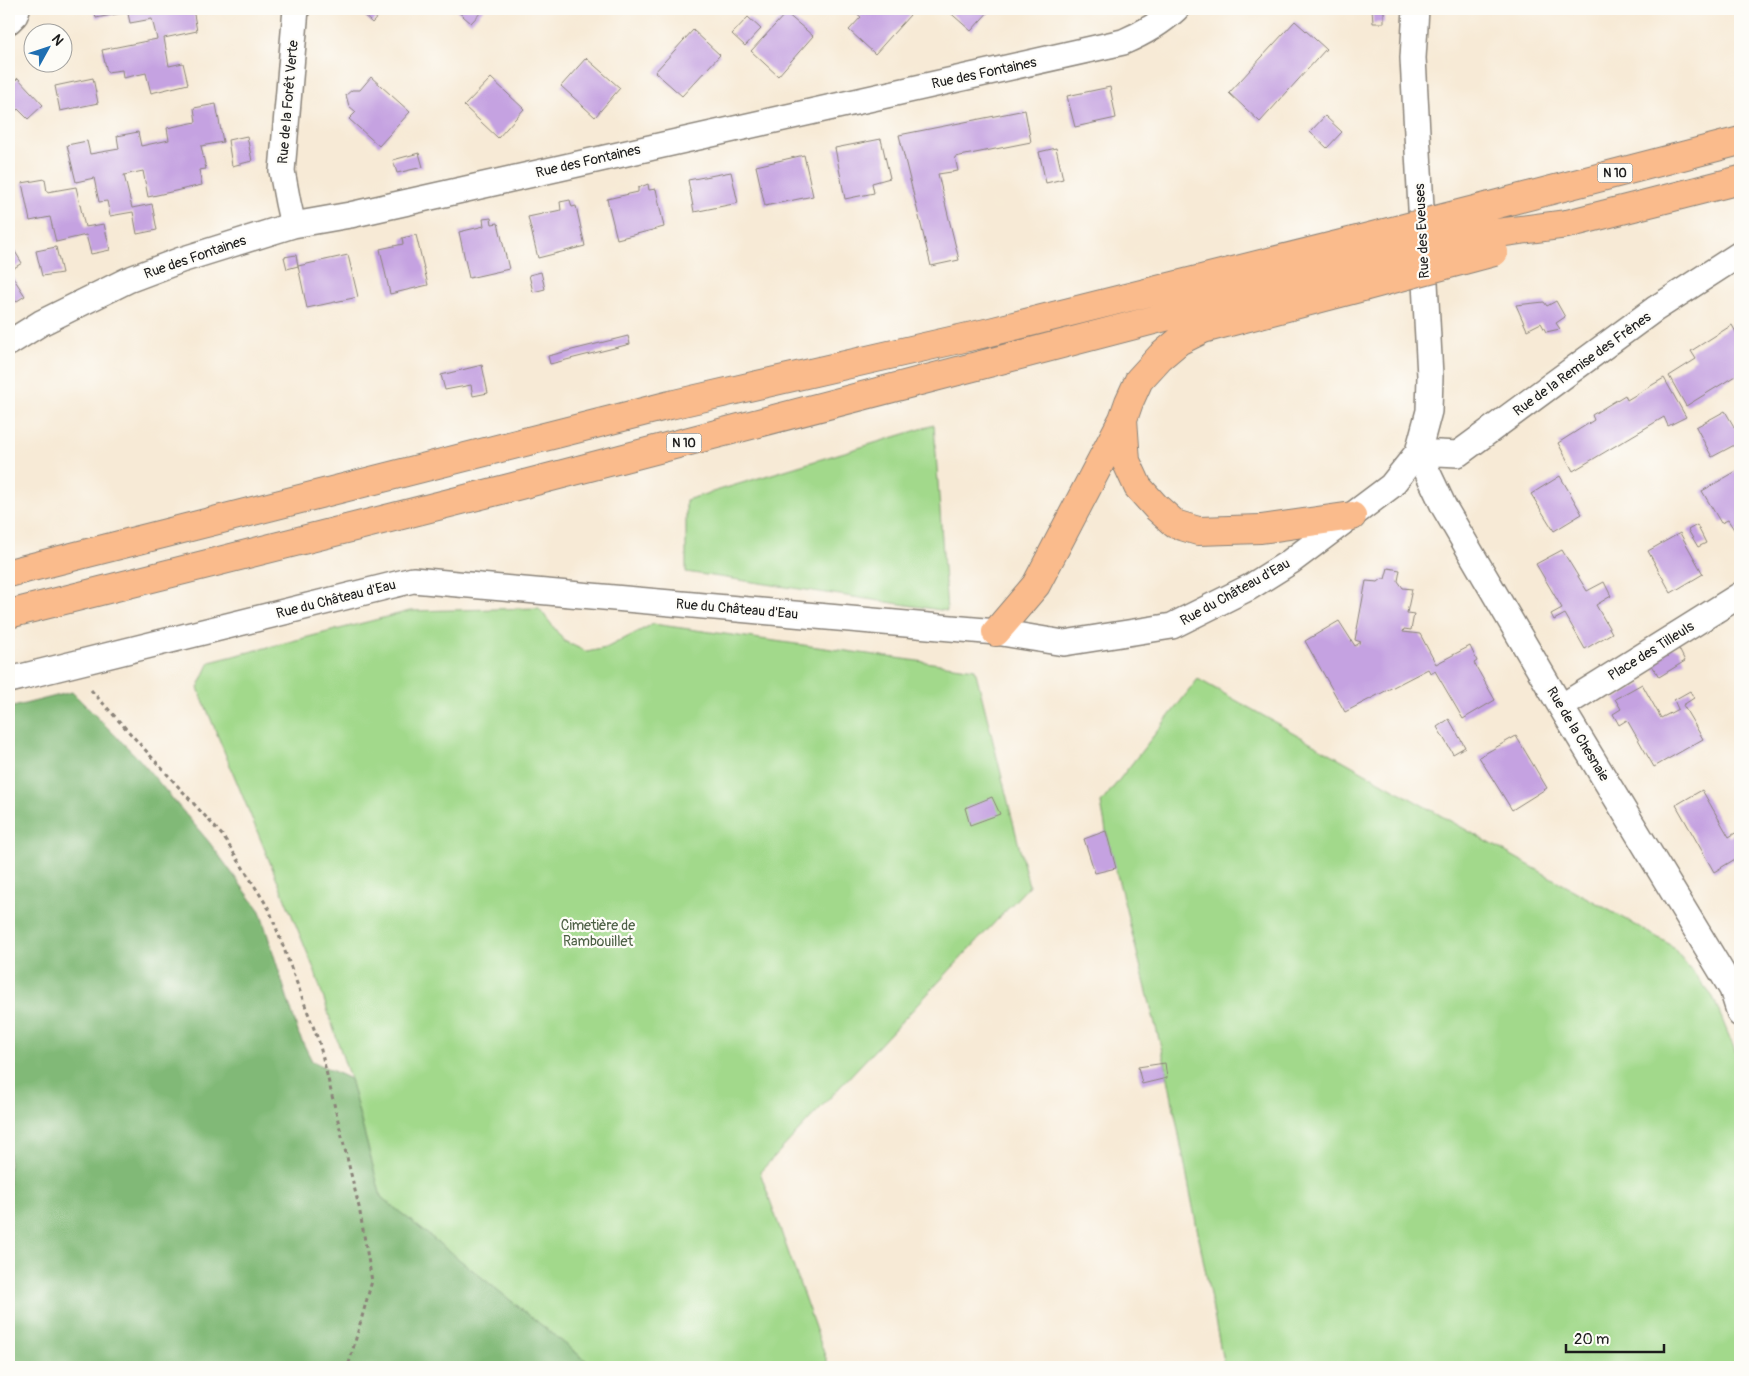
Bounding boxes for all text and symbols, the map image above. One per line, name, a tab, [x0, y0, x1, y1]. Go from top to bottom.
north arrow	[22, 22, 72, 72]
text: N	[48, 31, 67, 49]
street label: Rue de la Forêt Verte	[274, 39, 302, 165]
street label: Rue des Fontaines	[930, 53, 1039, 92]
street label: Rue des Fontaines	[534, 141, 643, 181]
road number: N 10	[1598, 164, 1632, 182]
street label: Rue des Eveuses	[1411, 182, 1433, 279]
street label: Rue des Fontaines	[142, 231, 249, 282]
street label: Rue de la Remise des Frênes	[1510, 308, 1655, 420]
road number: N 10	[666, 433, 702, 452]
street label: Rue du Château d'Eau	[1177, 555, 1293, 629]
street label: Rue du Château d'Eau	[274, 576, 398, 622]
street label: Rue du Château d'Eau	[675, 595, 799, 623]
street label: Place des Tilleuls	[1605, 617, 1698, 684]
street label: Rue de la Chesnaie	[1543, 684, 1613, 784]
park label: Cimetière de Rambouillet	[561, 917, 635, 950]
scale bar	[1566, 1321, 1664, 1353]
text: 20 m	[1574, 1330, 1609, 1349]

